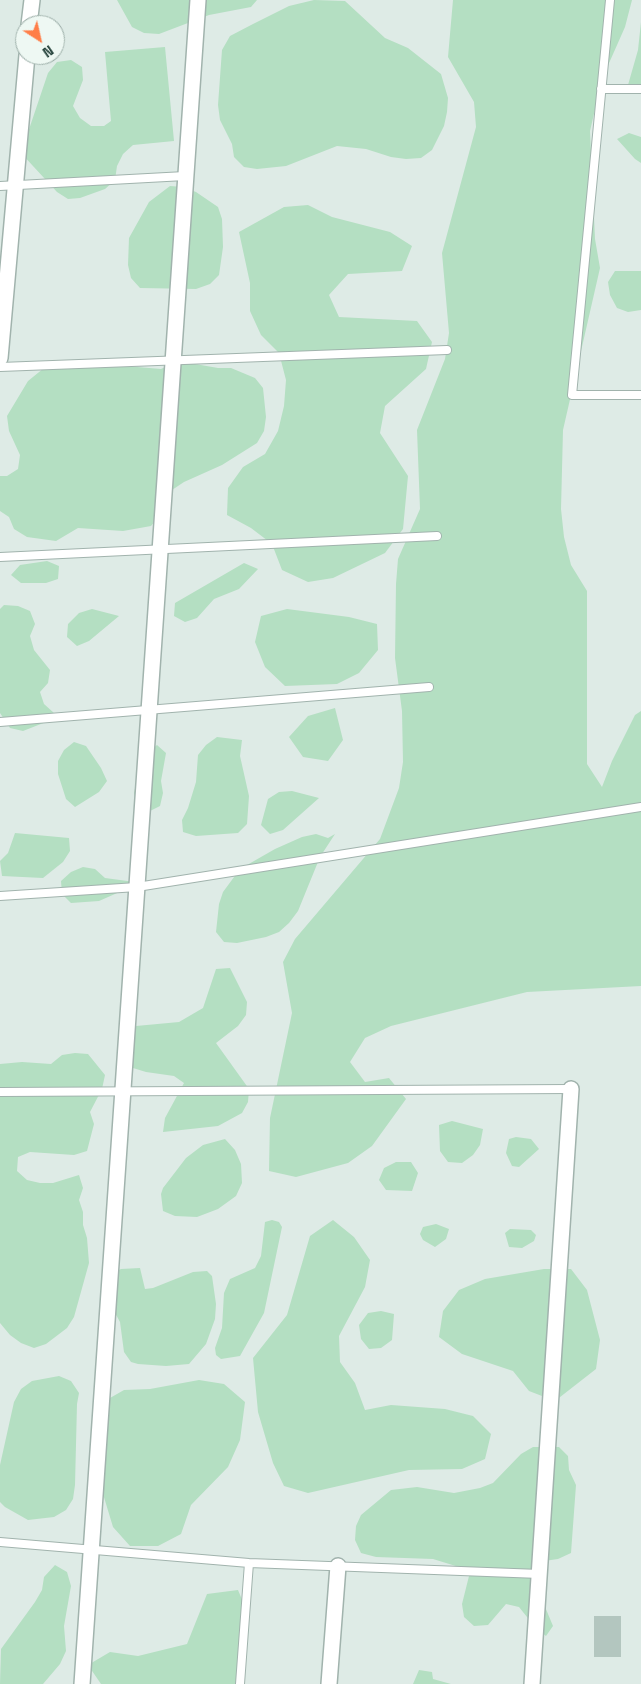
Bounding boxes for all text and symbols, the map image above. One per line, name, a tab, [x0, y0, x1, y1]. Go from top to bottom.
north arrow	[15, 15, 65, 65]
text: N	[39, 41, 57, 62]

